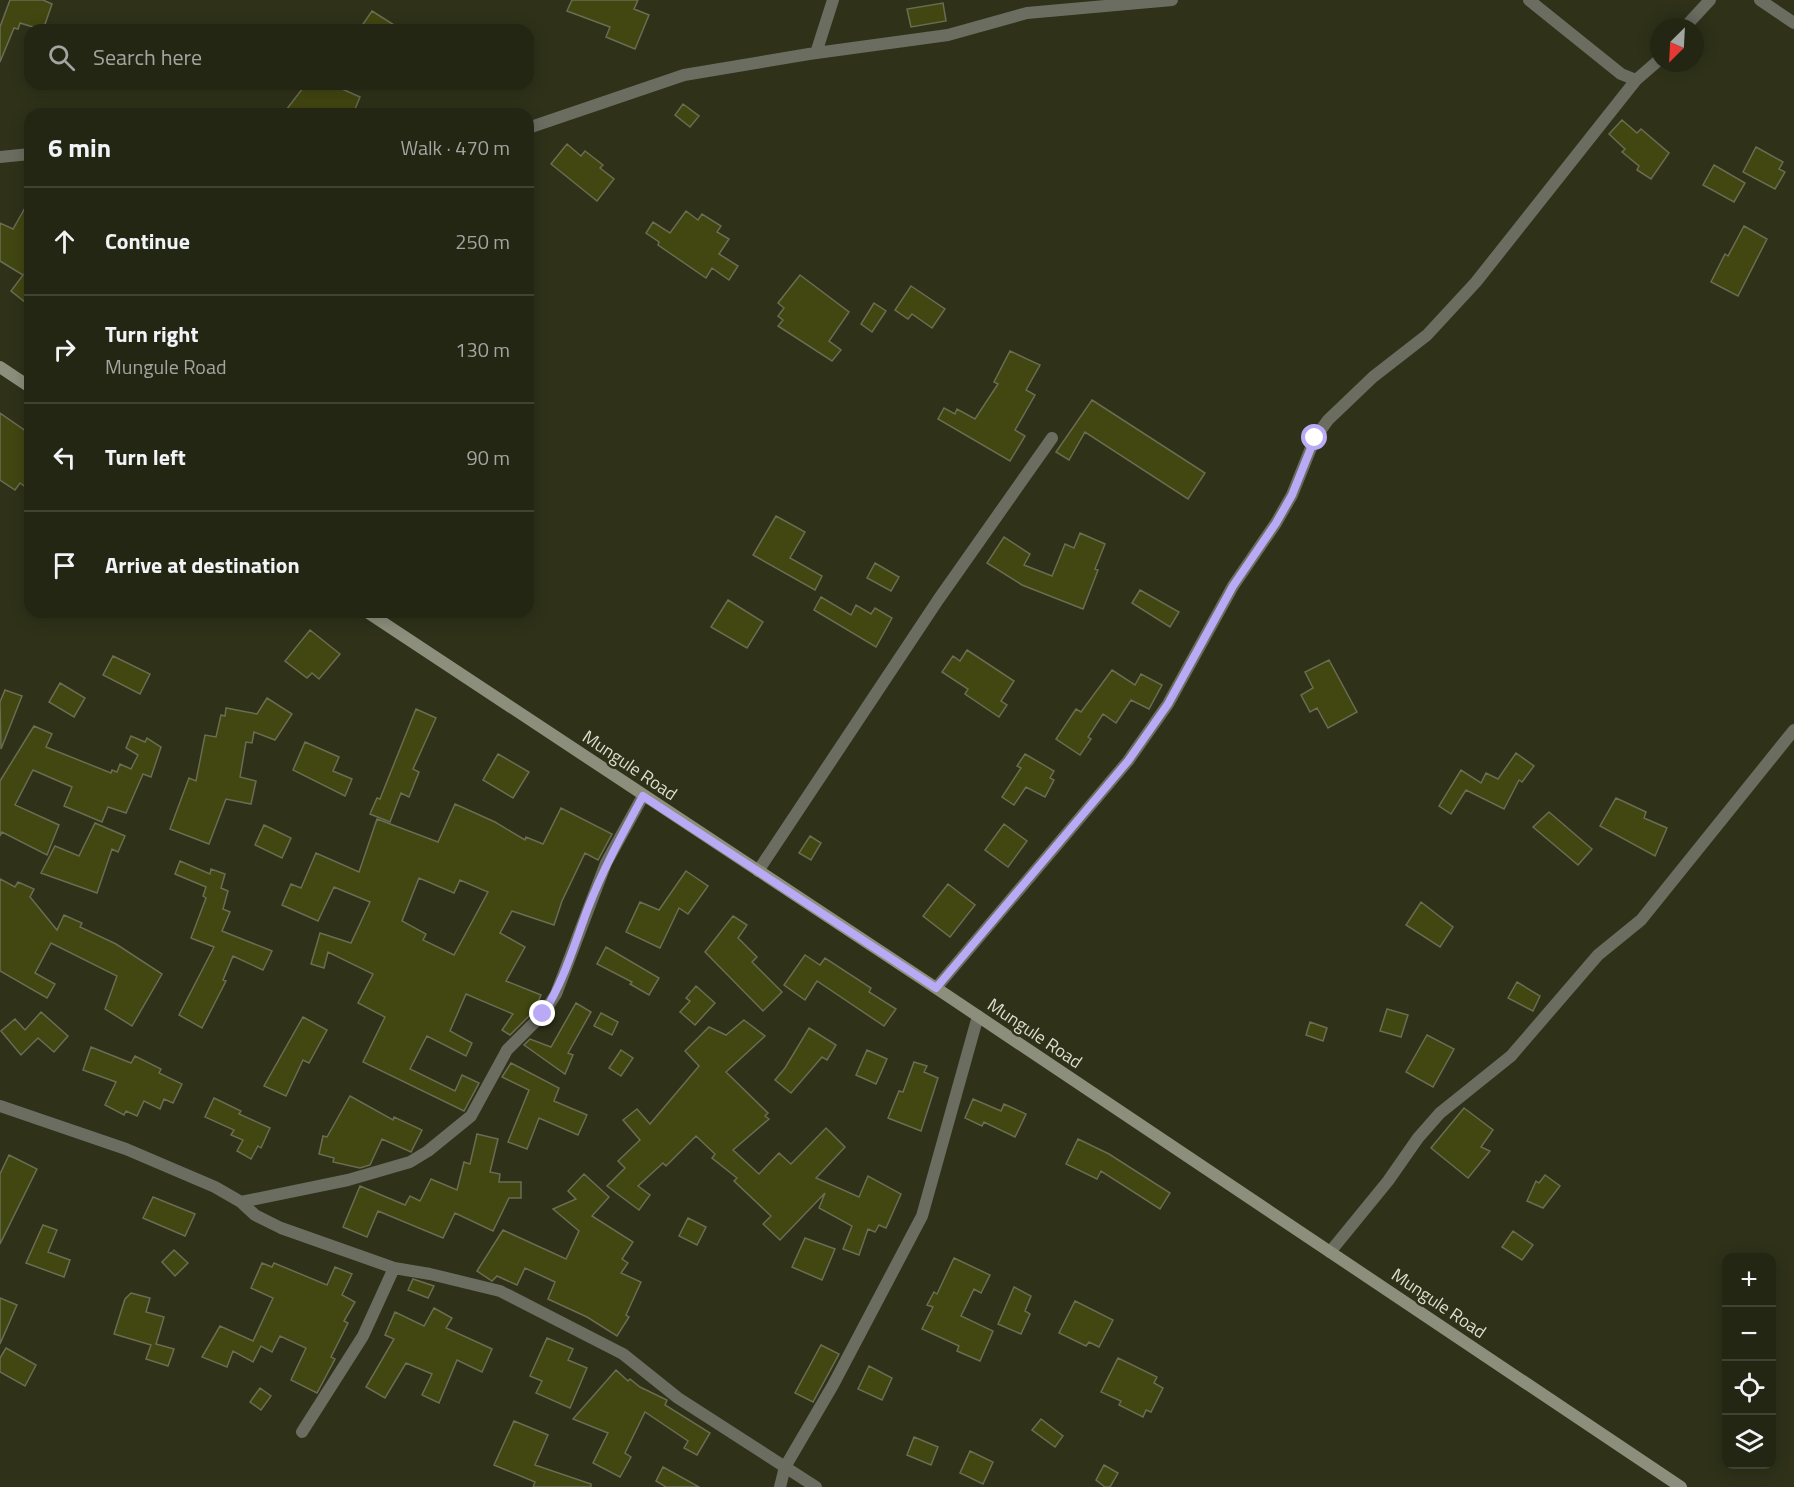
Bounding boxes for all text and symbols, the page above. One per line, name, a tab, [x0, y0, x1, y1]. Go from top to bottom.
north arrow	[1650, 18, 1704, 72]
search box	[24, 24, 534, 90]
text: Search here	[93, 40, 202, 74]
icon: search	[45, 41, 78, 74]
text: 6 min	[48, 128, 111, 167]
text: Walk · 470 m	[401, 132, 510, 163]
text: Continue	[105, 224, 190, 258]
icon: ahead	[48, 225, 81, 258]
text: 250 m	[455, 226, 510, 257]
text: Turn right	[105, 317, 199, 351]
icon: right	[48, 333, 81, 366]
text: 130 m	[455, 334, 510, 365]
text: Mungule Road	[105, 351, 226, 382]
route start	[1301, 424, 1327, 450]
text: Turn left	[105, 440, 186, 474]
icon: left	[48, 441, 81, 474]
text: 90 m	[466, 442, 510, 473]
text: Arrive at destination	[105, 548, 300, 582]
icon: arrive	[48, 549, 81, 582]
street label: Mungule Road	[577, 723, 683, 807]
street label: Mungule Road	[982, 991, 1088, 1075]
route end	[529, 1000, 555, 1026]
map controls	[1722, 1253, 1776, 1469]
button: +	[1722, 1253, 1776, 1307]
street label: Mungule Road	[1386, 1261, 1492, 1345]
button: −	[1722, 1307, 1776, 1361]
button: locate	[1722, 1361, 1776, 1415]
button: layers	[1722, 1415, 1776, 1469]

